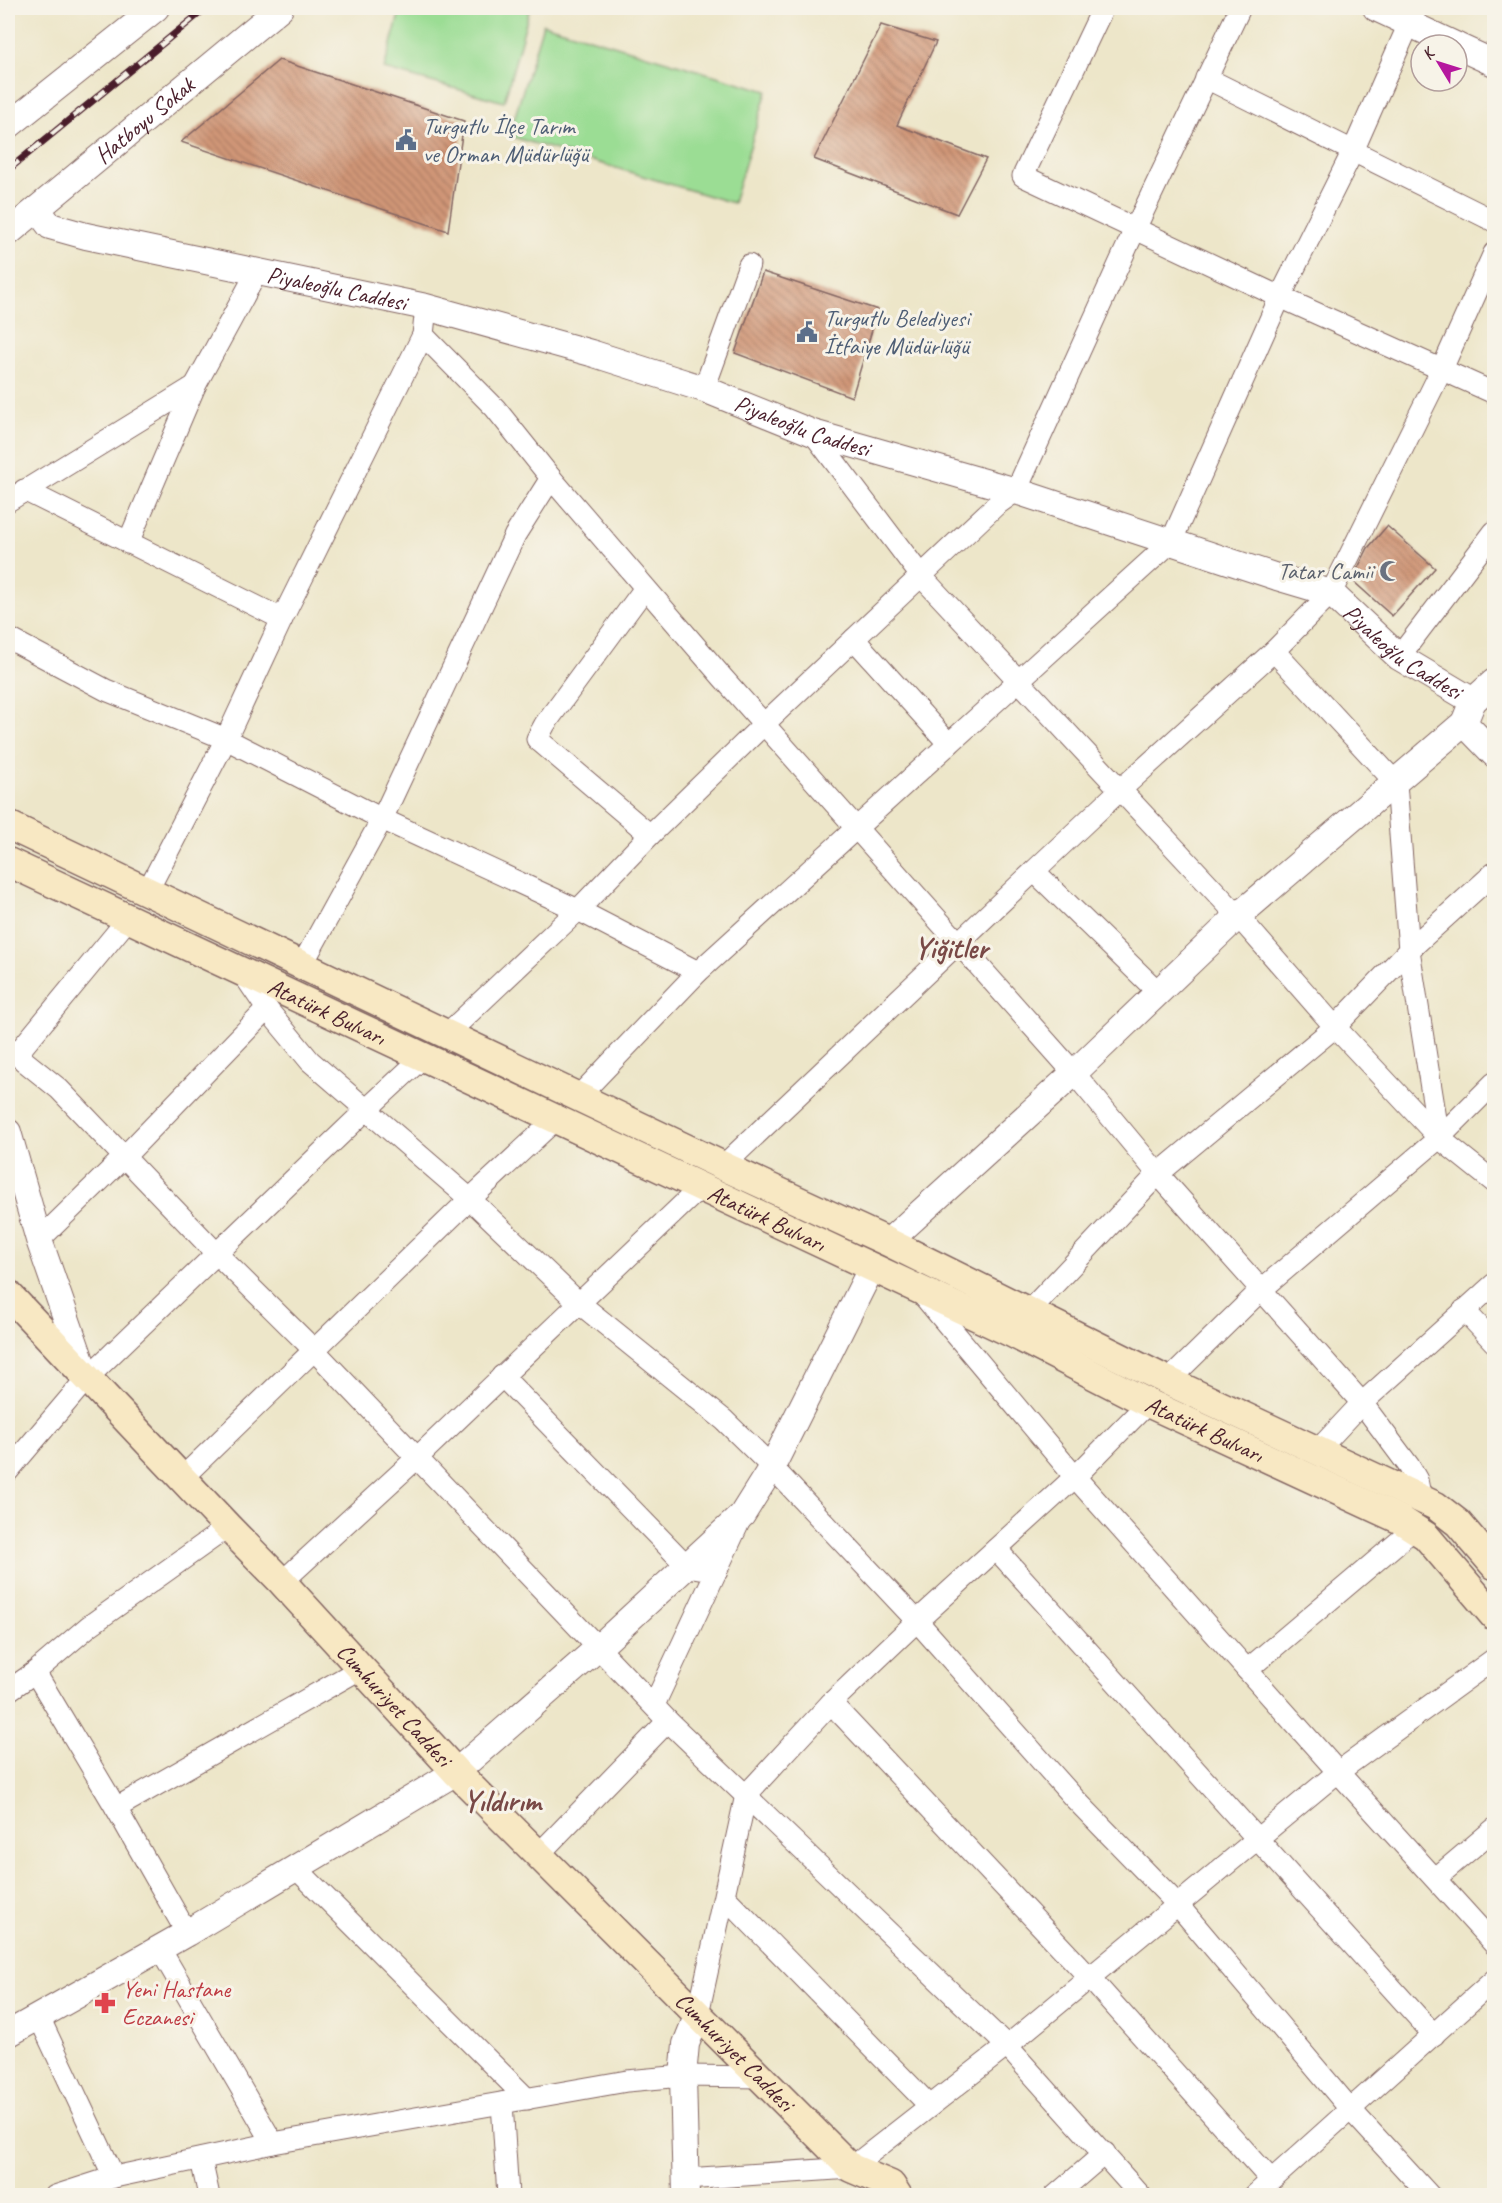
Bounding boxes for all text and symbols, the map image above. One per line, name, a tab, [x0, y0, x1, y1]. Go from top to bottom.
north arrow	[1409, 33, 1469, 93]
text: K	[1418, 42, 1441, 64]
street label: Hatboyu Sokak	[88, 69, 202, 170]
place label: Turgutlu İlçe Tarım ve Orman Müdürlüğü	[423, 111, 591, 169]
public building icon: Turgutlu İlçe Tarım ve Orman Müdürlüğü	[394, 128, 418, 152]
street label: Piyaleoğlu Caddesi	[264, 259, 412, 318]
place label: Turgutlu Belediyesi İtfaiye Müdürlüğü	[824, 303, 972, 361]
public building icon: Turgutlu Belediyesi İtfaiye Müdürlüğü	[795, 320, 819, 344]
street label: Piyaleoğlu Caddesi	[730, 388, 876, 464]
place label: Tatar Camii	[1278, 556, 1375, 586]
mosque icon: Tatar Camii	[1378, 559, 1402, 583]
street label: Piyaleoğlu Caddesi	[1337, 597, 1470, 707]
district label: Yiğitler	[914, 929, 991, 967]
street label: Atatürk Bulvarı	[263, 971, 392, 1053]
street label: Atatürk Bulvarı	[703, 1177, 832, 1259]
street label: Atatürk Bulvarı	[1141, 1389, 1269, 1470]
street label: Cumhuriyet Caddesi	[330, 1637, 460, 1775]
district label: Yıldırım	[463, 1782, 544, 1820]
place label: Yeni Hastane Eczanesi	[122, 1974, 232, 2032]
street label: Cumhuriyet Caddesi	[669, 1985, 803, 2119]
pharmacy icon: Yeni Hastane Eczanesi	[93, 1991, 117, 2015]

